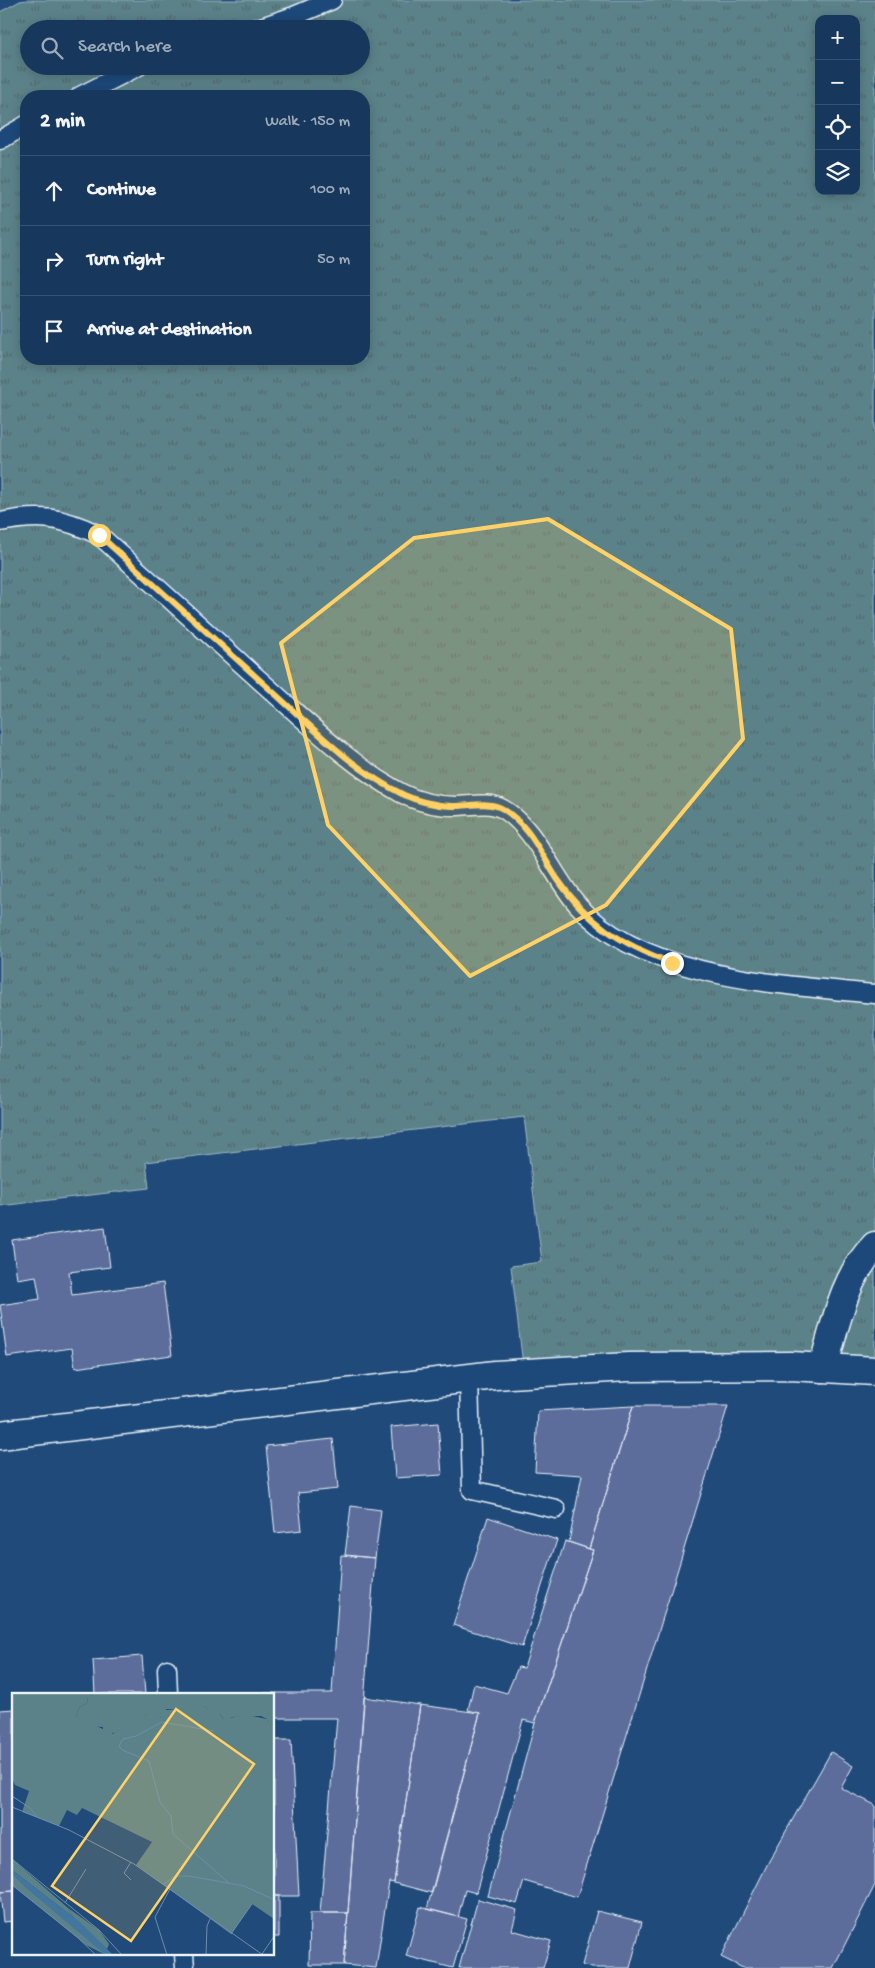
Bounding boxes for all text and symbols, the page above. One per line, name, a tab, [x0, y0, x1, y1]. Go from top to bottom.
map controls	[815, 15, 860, 195]
button: +	[815, 15, 860, 60]
search box	[20, 20, 370, 75]
icon: search	[38, 34, 66, 62]
text: Search here	[78, 36, 172, 59]
button: −	[815, 60, 860, 105]
button: locate	[815, 105, 860, 150]
text: 2 min	[40, 110, 85, 135]
text: Walk · 150 m	[265, 113, 350, 132]
button: layers	[815, 150, 860, 195]
icon: ahead	[40, 177, 68, 205]
text: Continue	[87, 179, 156, 202]
text: 100 m	[310, 181, 350, 200]
icon: right	[40, 247, 68, 275]
text: Turn right	[87, 249, 163, 272]
text: 50 m	[317, 251, 350, 270]
icon: arrive	[40, 317, 68, 345]
text: Arrive at destination	[87, 319, 251, 342]
route start	[88, 524, 111, 547]
route end	[661, 952, 684, 975]
inset map	[12, 1693, 275, 1956]

